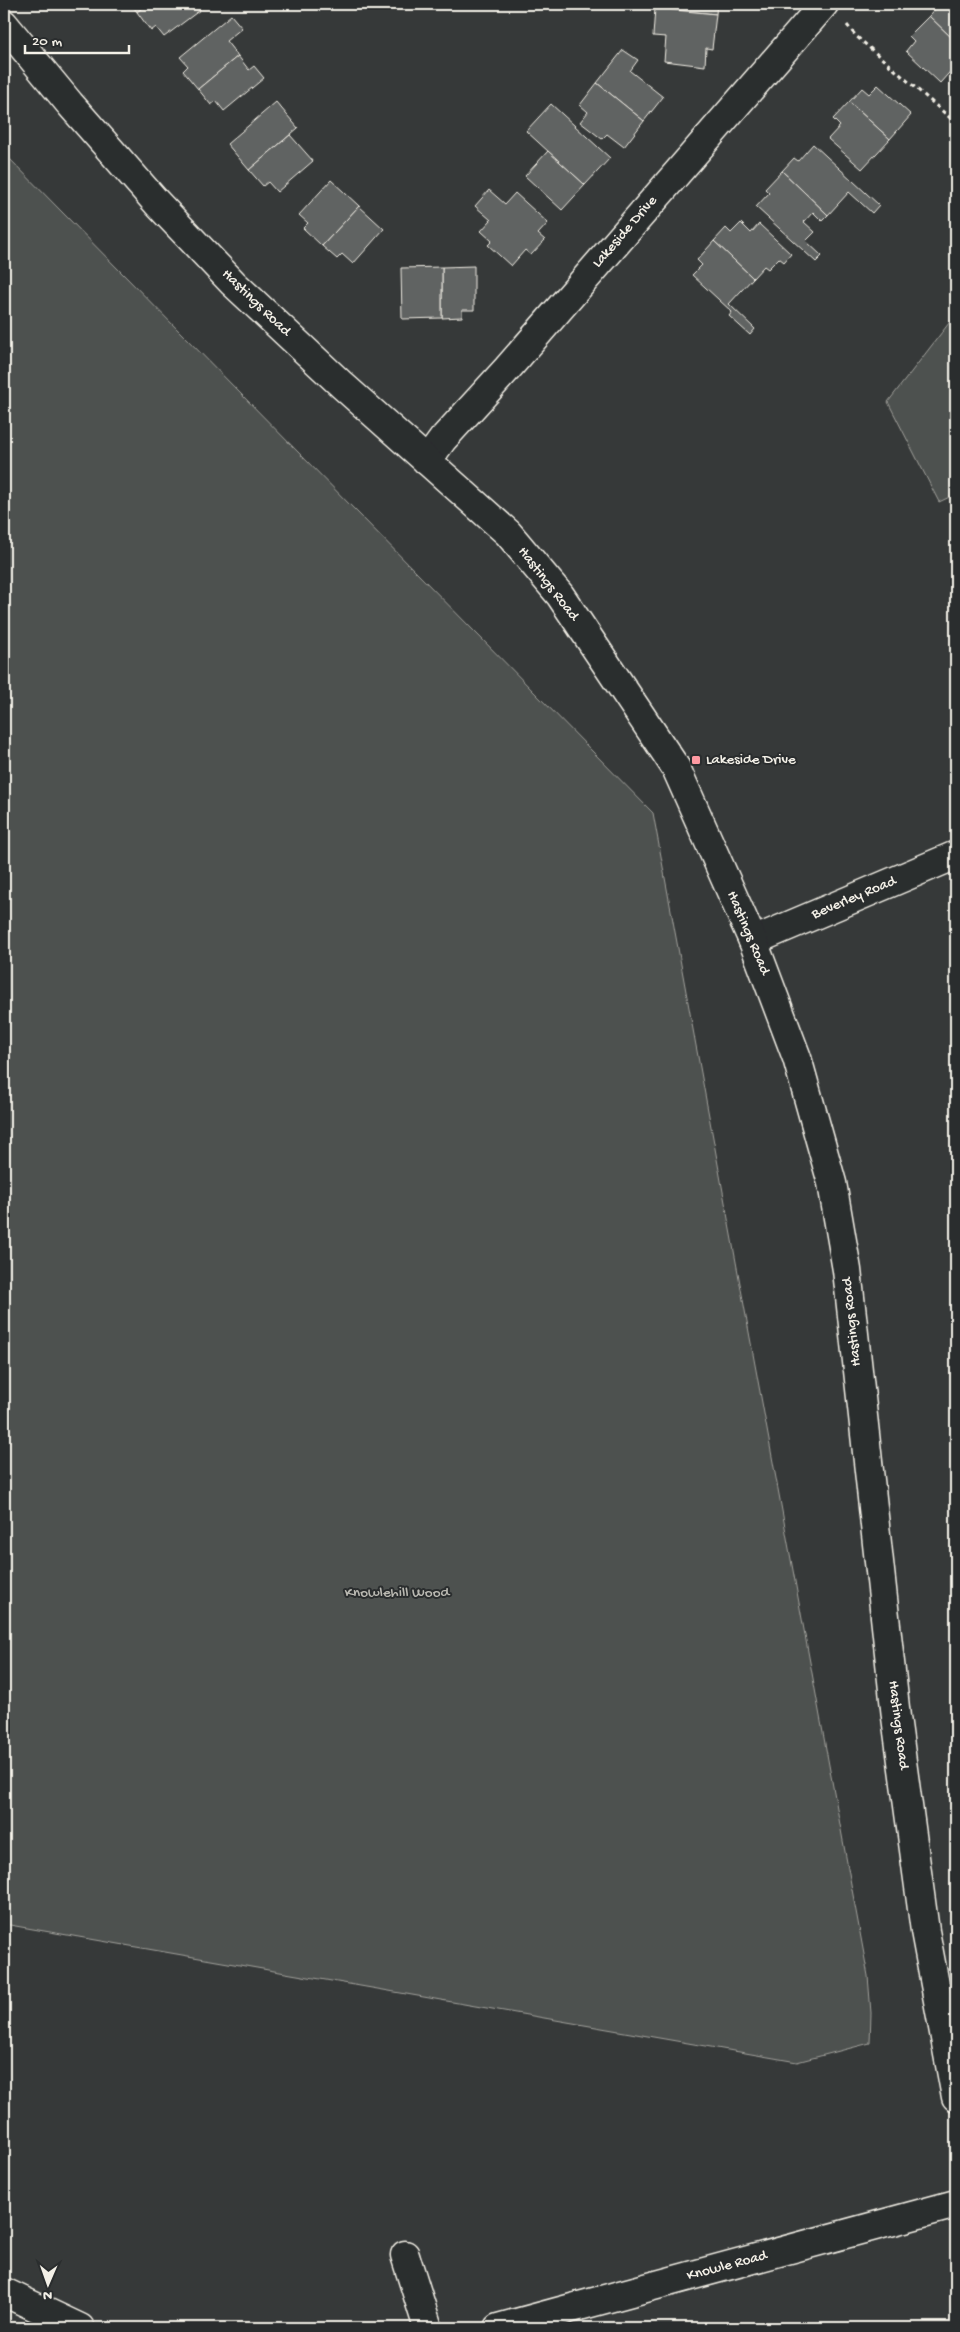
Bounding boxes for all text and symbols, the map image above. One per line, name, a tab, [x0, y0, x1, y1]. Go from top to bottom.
scale bar	[25, 22, 129, 54]
text: 20 m	[32, 33, 62, 51]
street label: Lakeside Drive	[589, 192, 661, 272]
street label: Hastings Road	[218, 266, 295, 341]
street label: Hastings Road	[513, 543, 583, 626]
place label: Lakeside Drive	[706, 751, 796, 769]
marker: Lakeside Drive	[690, 754, 702, 766]
street label: Beverley Road	[808, 872, 900, 924]
street label: Hastings Road	[722, 888, 774, 979]
street label: Hastings Road	[838, 1275, 866, 1367]
park label: Knowlehill Wood	[345, 1584, 450, 1602]
street label: Hastings Road	[884, 1680, 913, 1772]
street label: Knowle Road	[685, 2246, 770, 2285]
north arrow	[22, 2260, 72, 2310]
text: N	[43, 2286, 52, 2303]

